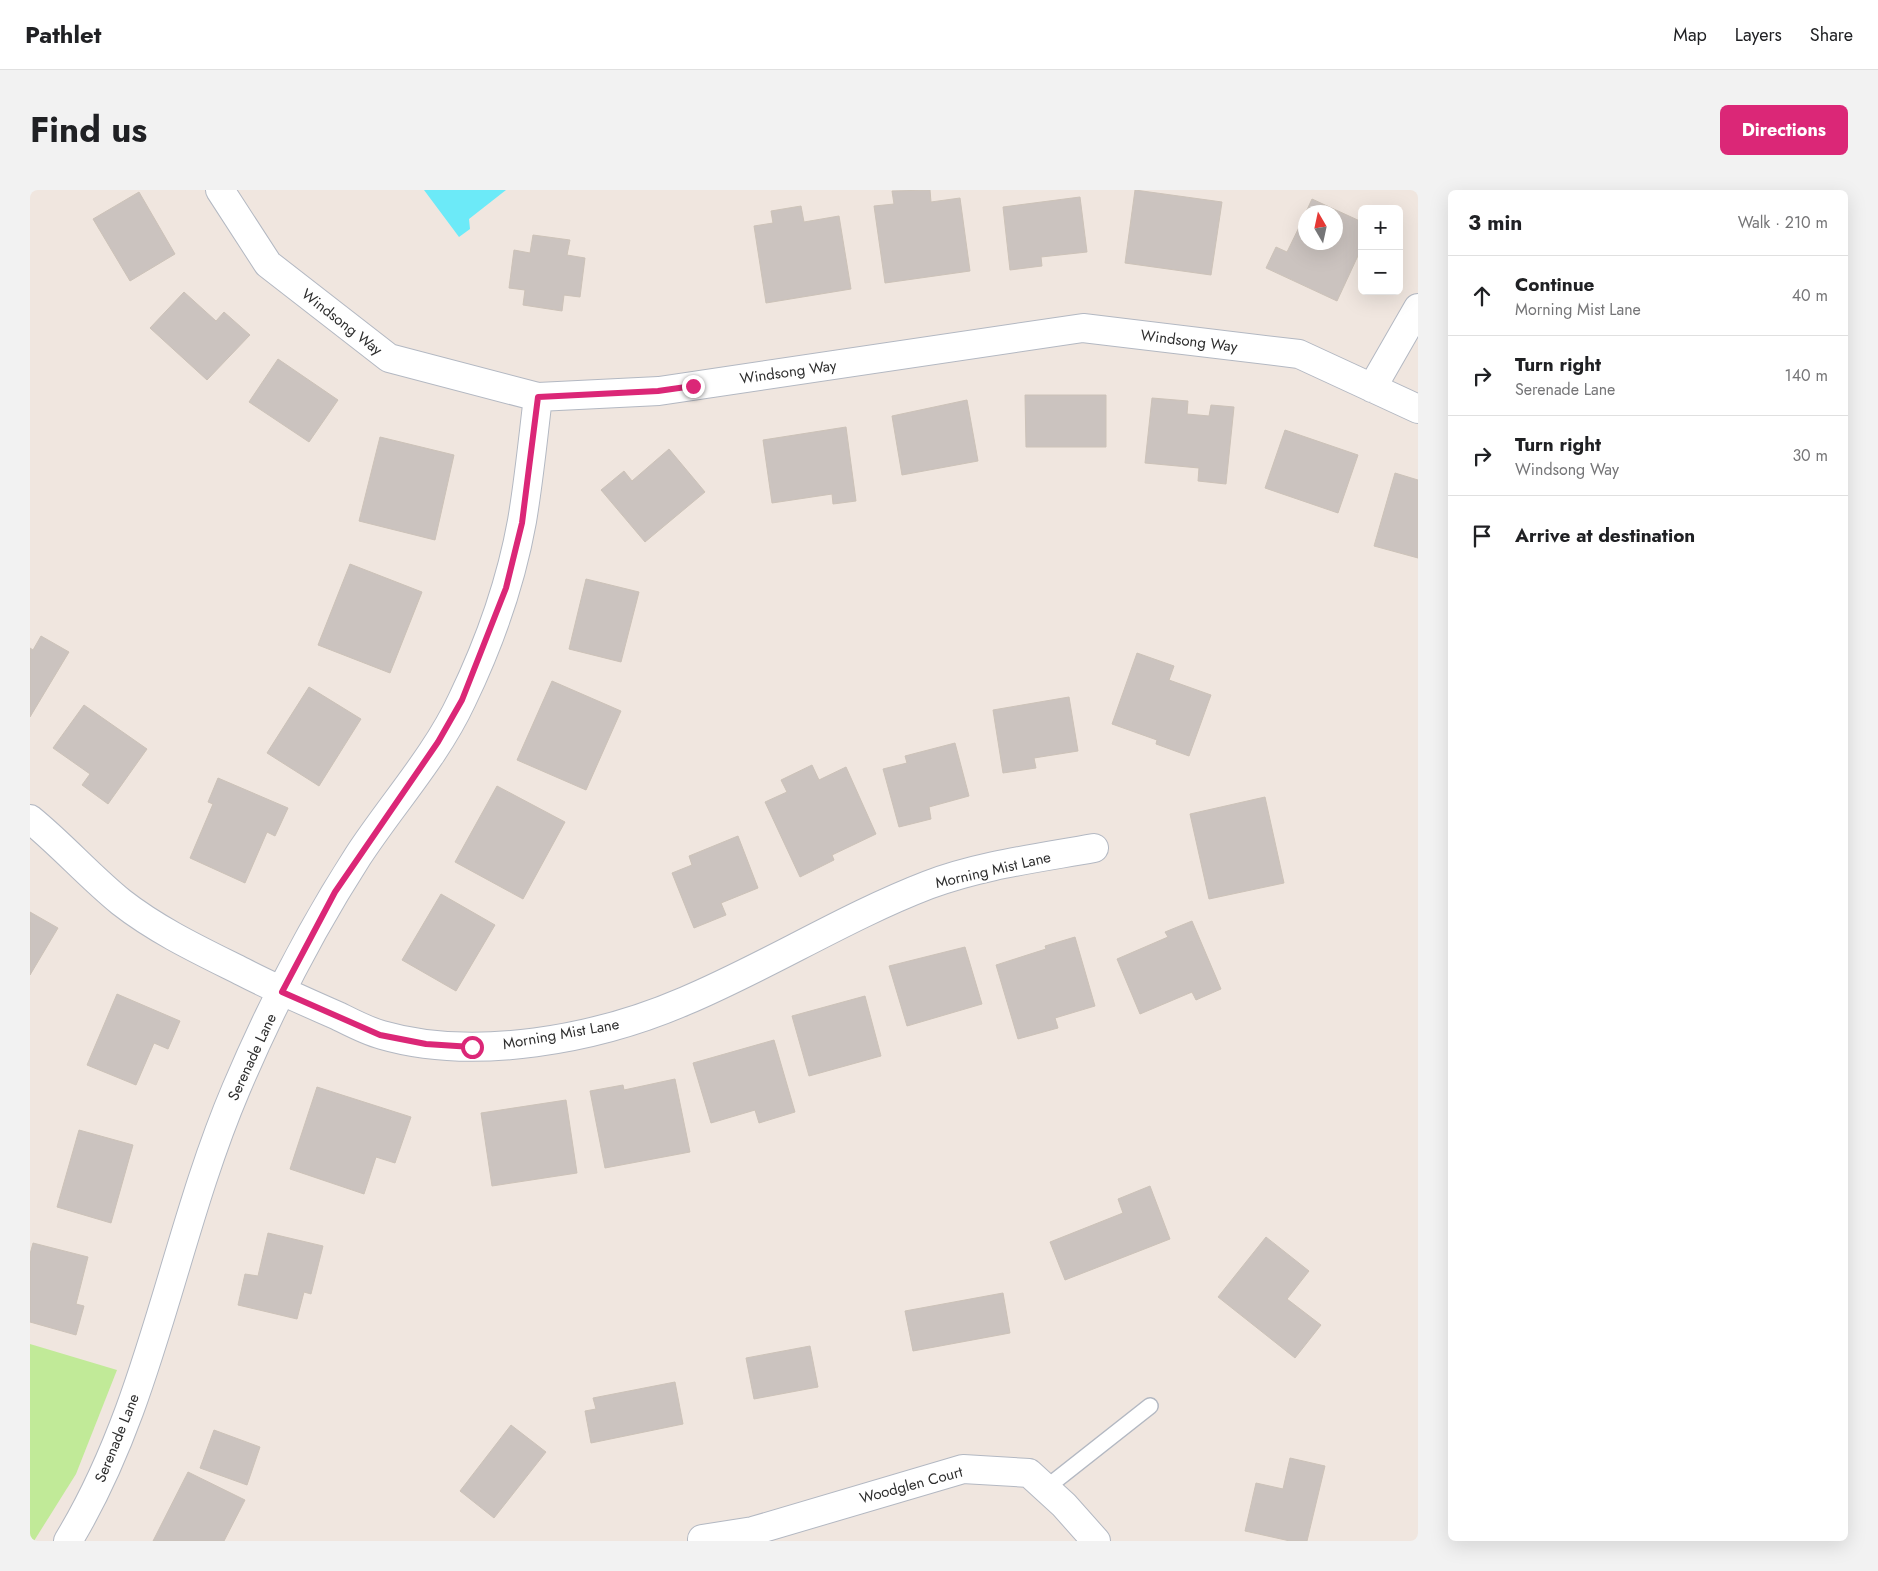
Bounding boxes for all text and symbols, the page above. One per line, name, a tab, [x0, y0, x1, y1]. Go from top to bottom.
text: Pathlet	[25, 17, 101, 52]
text: Map	[1673, 22, 1707, 48]
text: Layers	[1735, 22, 1782, 48]
text: Share	[1810, 22, 1853, 48]
text: Find us	[30, 105, 147, 155]
button: Directions	[1720, 105, 1848, 155]
north arrow	[1298, 205, 1343, 250]
map controls	[1358, 205, 1403, 295]
button: +	[1358, 205, 1403, 250]
text: 3 min	[1468, 208, 1522, 238]
text: Walk · 210 m	[1738, 211, 1828, 234]
button: −	[1358, 250, 1403, 295]
text: Continue	[1515, 271, 1594, 298]
icon: ahead	[1468, 282, 1496, 310]
street label: Windsong Way	[297, 283, 387, 361]
text: 40 m	[1792, 284, 1828, 307]
text: Morning Mist Lane	[1515, 298, 1641, 321]
street label: Windsong Way	[1139, 324, 1239, 358]
text: Turn right	[1515, 351, 1601, 378]
street label: Windsong Way	[738, 354, 838, 390]
icon: right	[1468, 362, 1496, 390]
text: 140 m	[1785, 364, 1828, 387]
route end	[682, 375, 705, 398]
text: Serenade Lane	[1515, 378, 1615, 401]
text: Turn right	[1515, 431, 1601, 458]
icon: right	[1468, 442, 1496, 470]
text: 30 m	[1792, 444, 1828, 467]
text: Windsong Way	[1515, 458, 1619, 481]
icon: arrive	[1468, 522, 1496, 550]
text: Arrive at destination	[1515, 522, 1695, 549]
street label: Morning Mist Lane	[933, 846, 1053, 894]
street label: Serenade Lane	[222, 1010, 282, 1104]
street label: Morning Mist Lane	[501, 1013, 621, 1055]
route start	[461, 1036, 484, 1059]
street label: Serenade Lane	[89, 1390, 145, 1486]
street label: Woodglen Court	[857, 1461, 965, 1509]

